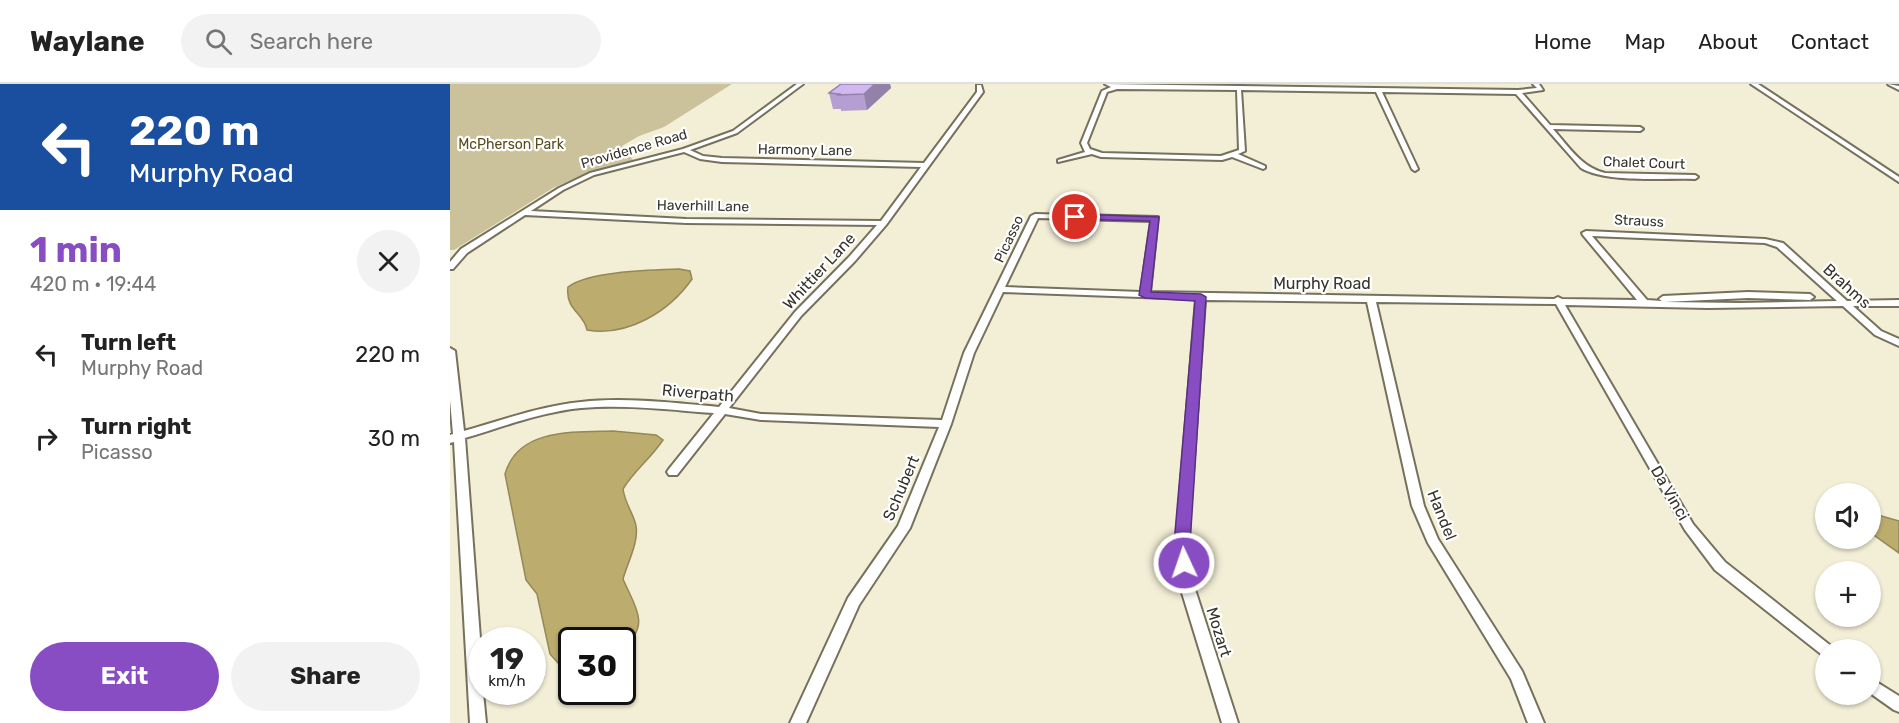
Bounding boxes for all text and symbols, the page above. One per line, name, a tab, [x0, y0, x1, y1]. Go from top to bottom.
search box	[181, 14, 601, 68]
text: Waylane	[30, 25, 145, 58]
icon: search	[202, 25, 235, 58]
text: Search here	[250, 28, 373, 55]
text: Home	[1534, 29, 1591, 54]
text: Map	[1624, 29, 1665, 54]
text: About	[1698, 29, 1758, 54]
text: Contact	[1791, 29, 1869, 54]
text: 220 m	[129, 106, 260, 156]
icon: left	[30, 108, 108, 186]
street label: Providence Road	[579, 126, 689, 172]
park label: McPherson Park	[458, 136, 565, 153]
street label: Harmony Lane	[758, 141, 853, 159]
street label: Chalet Court	[1603, 153, 1686, 173]
text: Murphy Road	[129, 157, 294, 189]
pin	[1049, 191, 1100, 242]
street label: Haverhill Lane	[657, 197, 749, 215]
icon: arrive	[1058, 200, 1091, 233]
street label: Strauss	[1614, 211, 1664, 231]
street label: Picasso	[991, 213, 1027, 265]
text: 1 min	[30, 228, 122, 271]
street label: Whittier Lane	[779, 229, 859, 313]
button: close	[357, 230, 420, 293]
street label: Brahms	[1819, 260, 1875, 312]
text: 420 m · 19:44	[30, 272, 156, 296]
street label: Murphy Road	[1273, 274, 1371, 293]
text: Turn left	[81, 329, 176, 356]
icon: left	[30, 338, 63, 371]
text: 220 m	[355, 341, 420, 368]
text: Murphy Road	[81, 356, 203, 380]
street label: Riverpath	[661, 380, 735, 406]
text: Turn right	[81, 413, 191, 440]
icon: right	[30, 422, 63, 455]
text: 30 m	[368, 425, 420, 452]
text: Picasso	[81, 440, 153, 464]
street label: Schubert	[879, 453, 923, 523]
street label: Da Vinci	[1647, 462, 1693, 524]
map controls	[1815, 483, 1881, 705]
button: sound	[1815, 483, 1881, 549]
street label: Handel	[1423, 487, 1461, 543]
position arrow	[1152, 531, 1216, 595]
button: +	[1815, 561, 1881, 627]
street label: Mozart	[1202, 605, 1236, 659]
speed limit sign: 30	[558, 627, 636, 705]
button: −	[1815, 639, 1881, 705]
text: 19	[490, 641, 524, 677]
button: Exit	[30, 642, 219, 711]
button: Share	[231, 642, 420, 711]
text: km/h	[488, 672, 526, 690]

